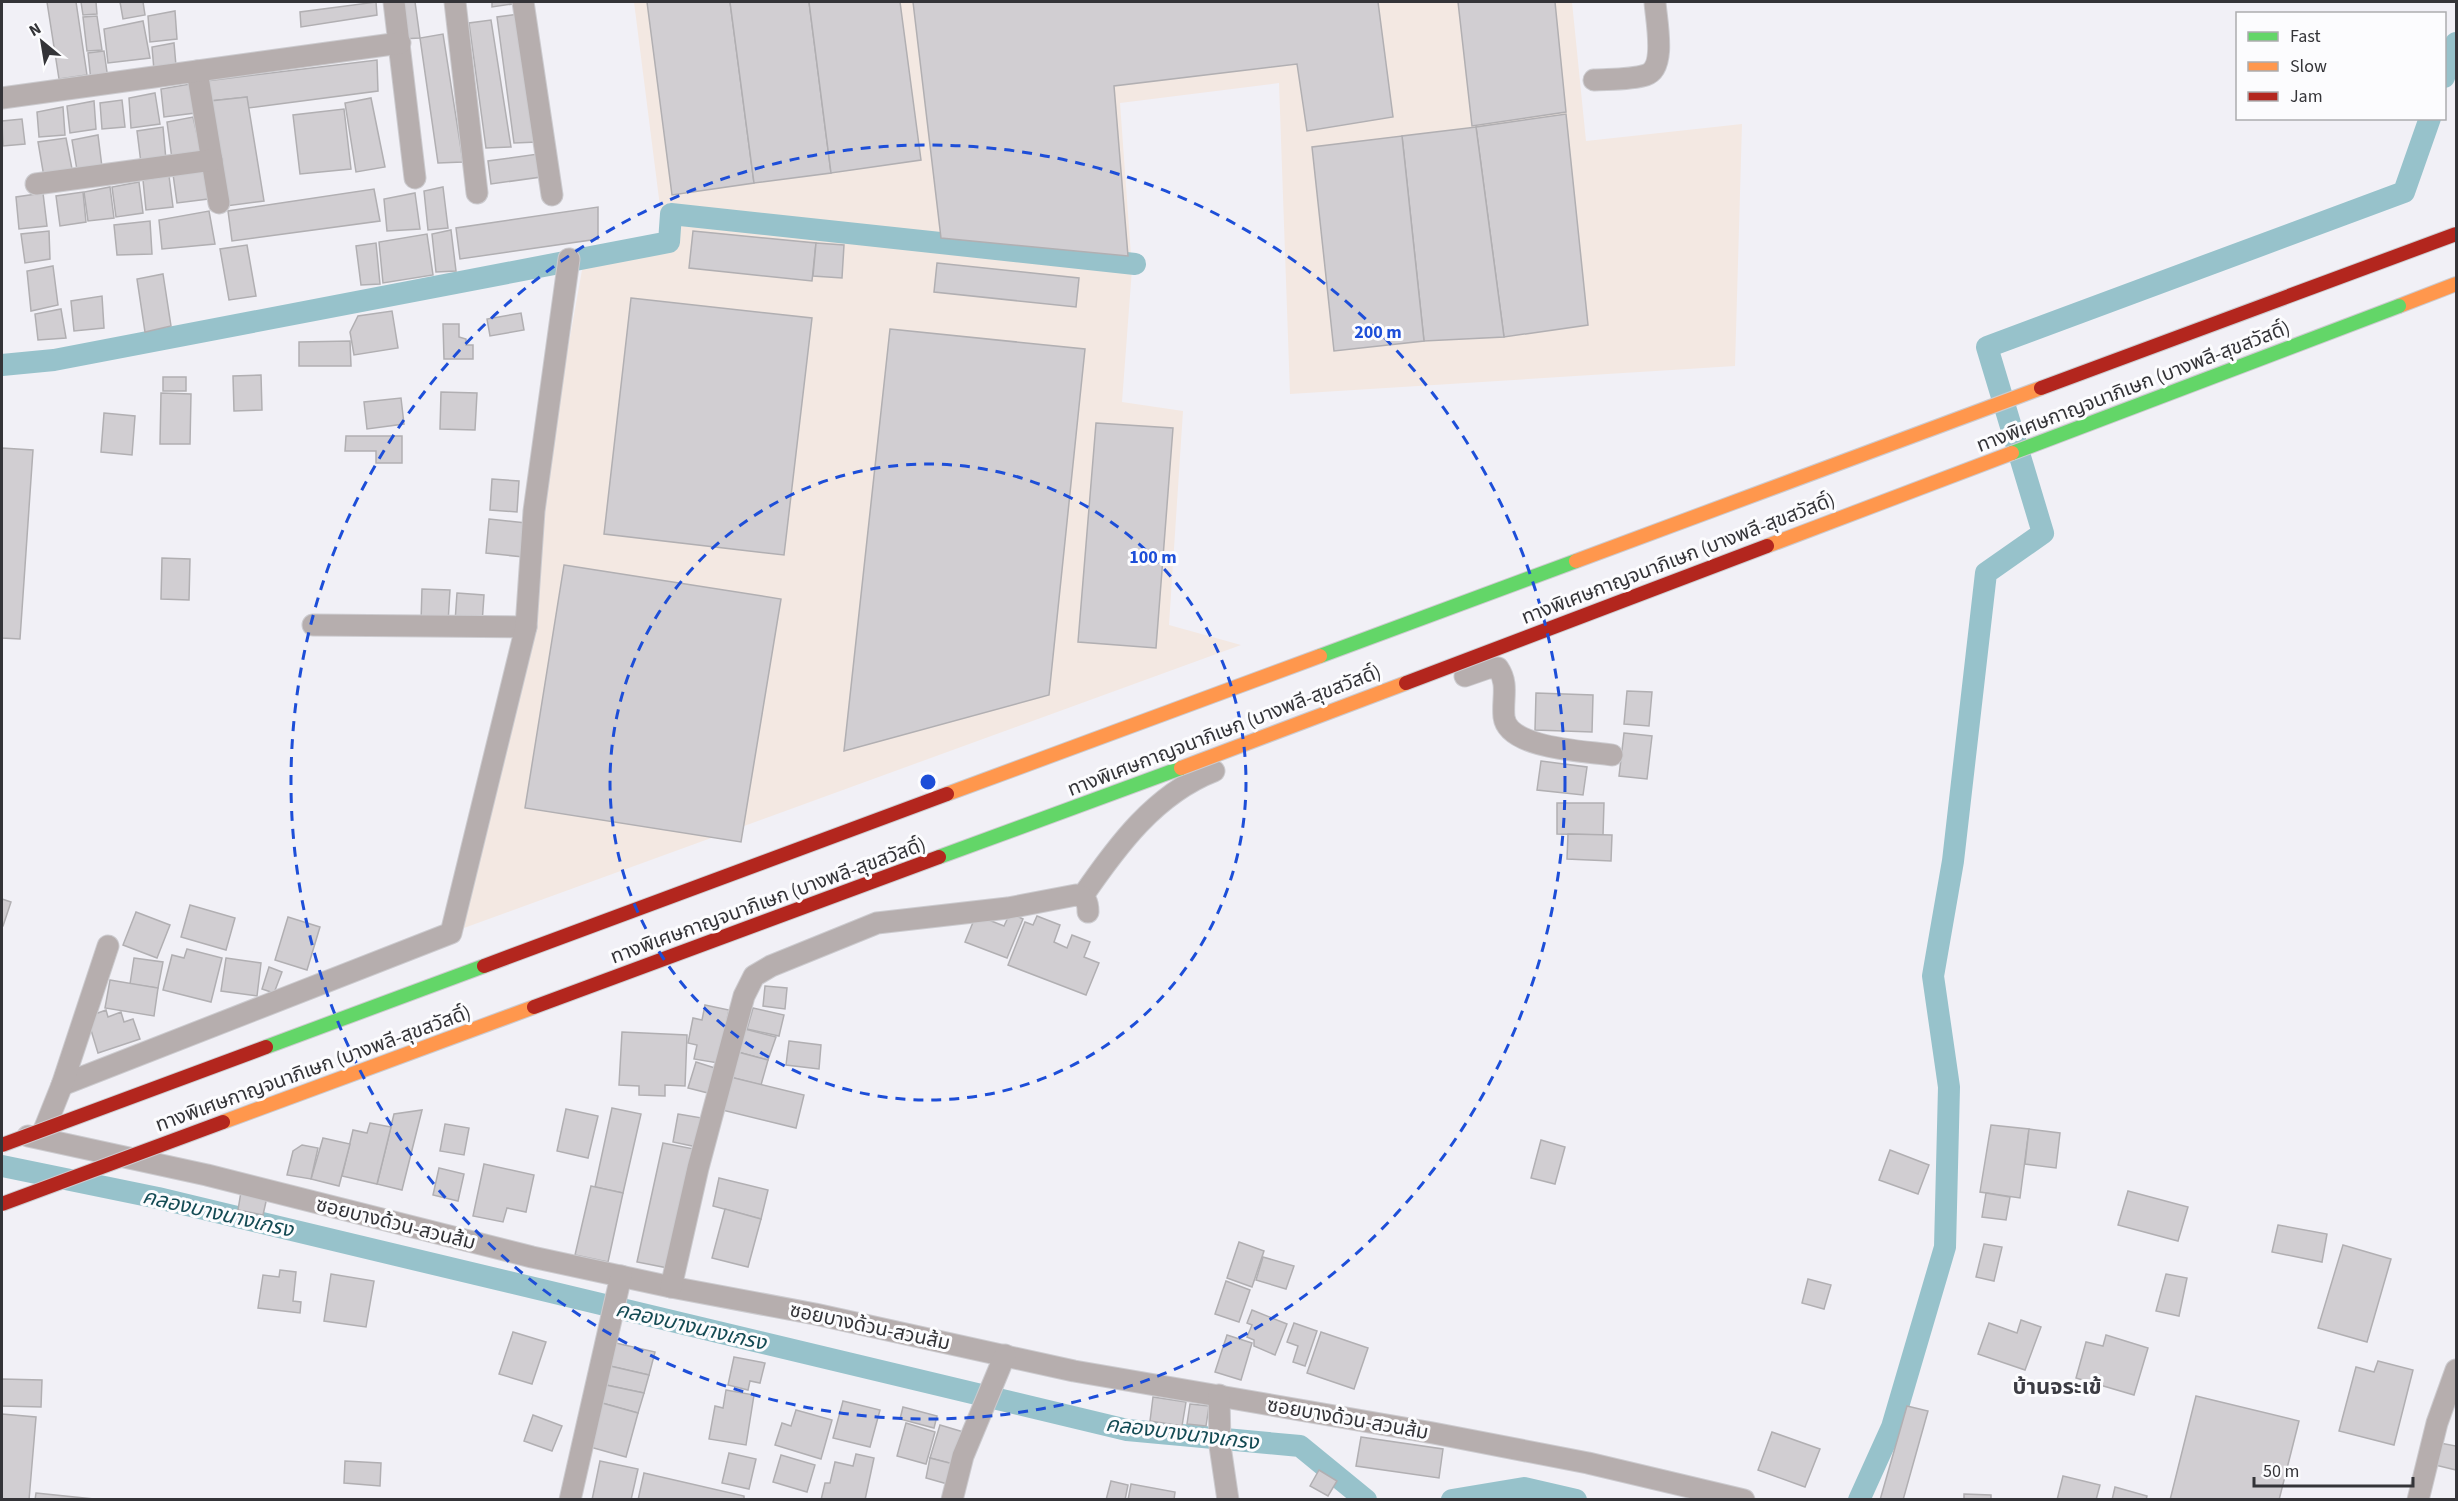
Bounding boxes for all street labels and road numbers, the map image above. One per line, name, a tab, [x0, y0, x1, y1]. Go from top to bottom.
street label: ทางพิเศษกาญจนาภิเษก (บางพลี-สุขสวัสดิ์)	[1972, 314, 2294, 460]
street label: ทางพิเศษกาญจนาภิเษก (บางพลี-สุขสวัสดิ์)	[1517, 486, 1839, 632]
street label: ทางพิเศษกาญจนาภิเษก (บางพลี-สุขสวัสดิ์)	[1063, 658, 1385, 804]
street label: ทางพิเศษกาญจนาภิเษก (บางพลี-สุขสวัสดิ์)	[607, 831, 930, 971]
street label: ทางพิเศษกาญจนาภิเษก (บางพลี-สุขสวัสดิ์)	[152, 999, 475, 1139]
street label: ซอยบางด้วน-สวนส้ม	[313, 1191, 478, 1257]
street label: ซอยบางด้วน-สวนส้ม	[787, 1296, 953, 1358]
street label: ซอยบางด้วน-สวนส้ม	[1265, 1391, 1431, 1447]

